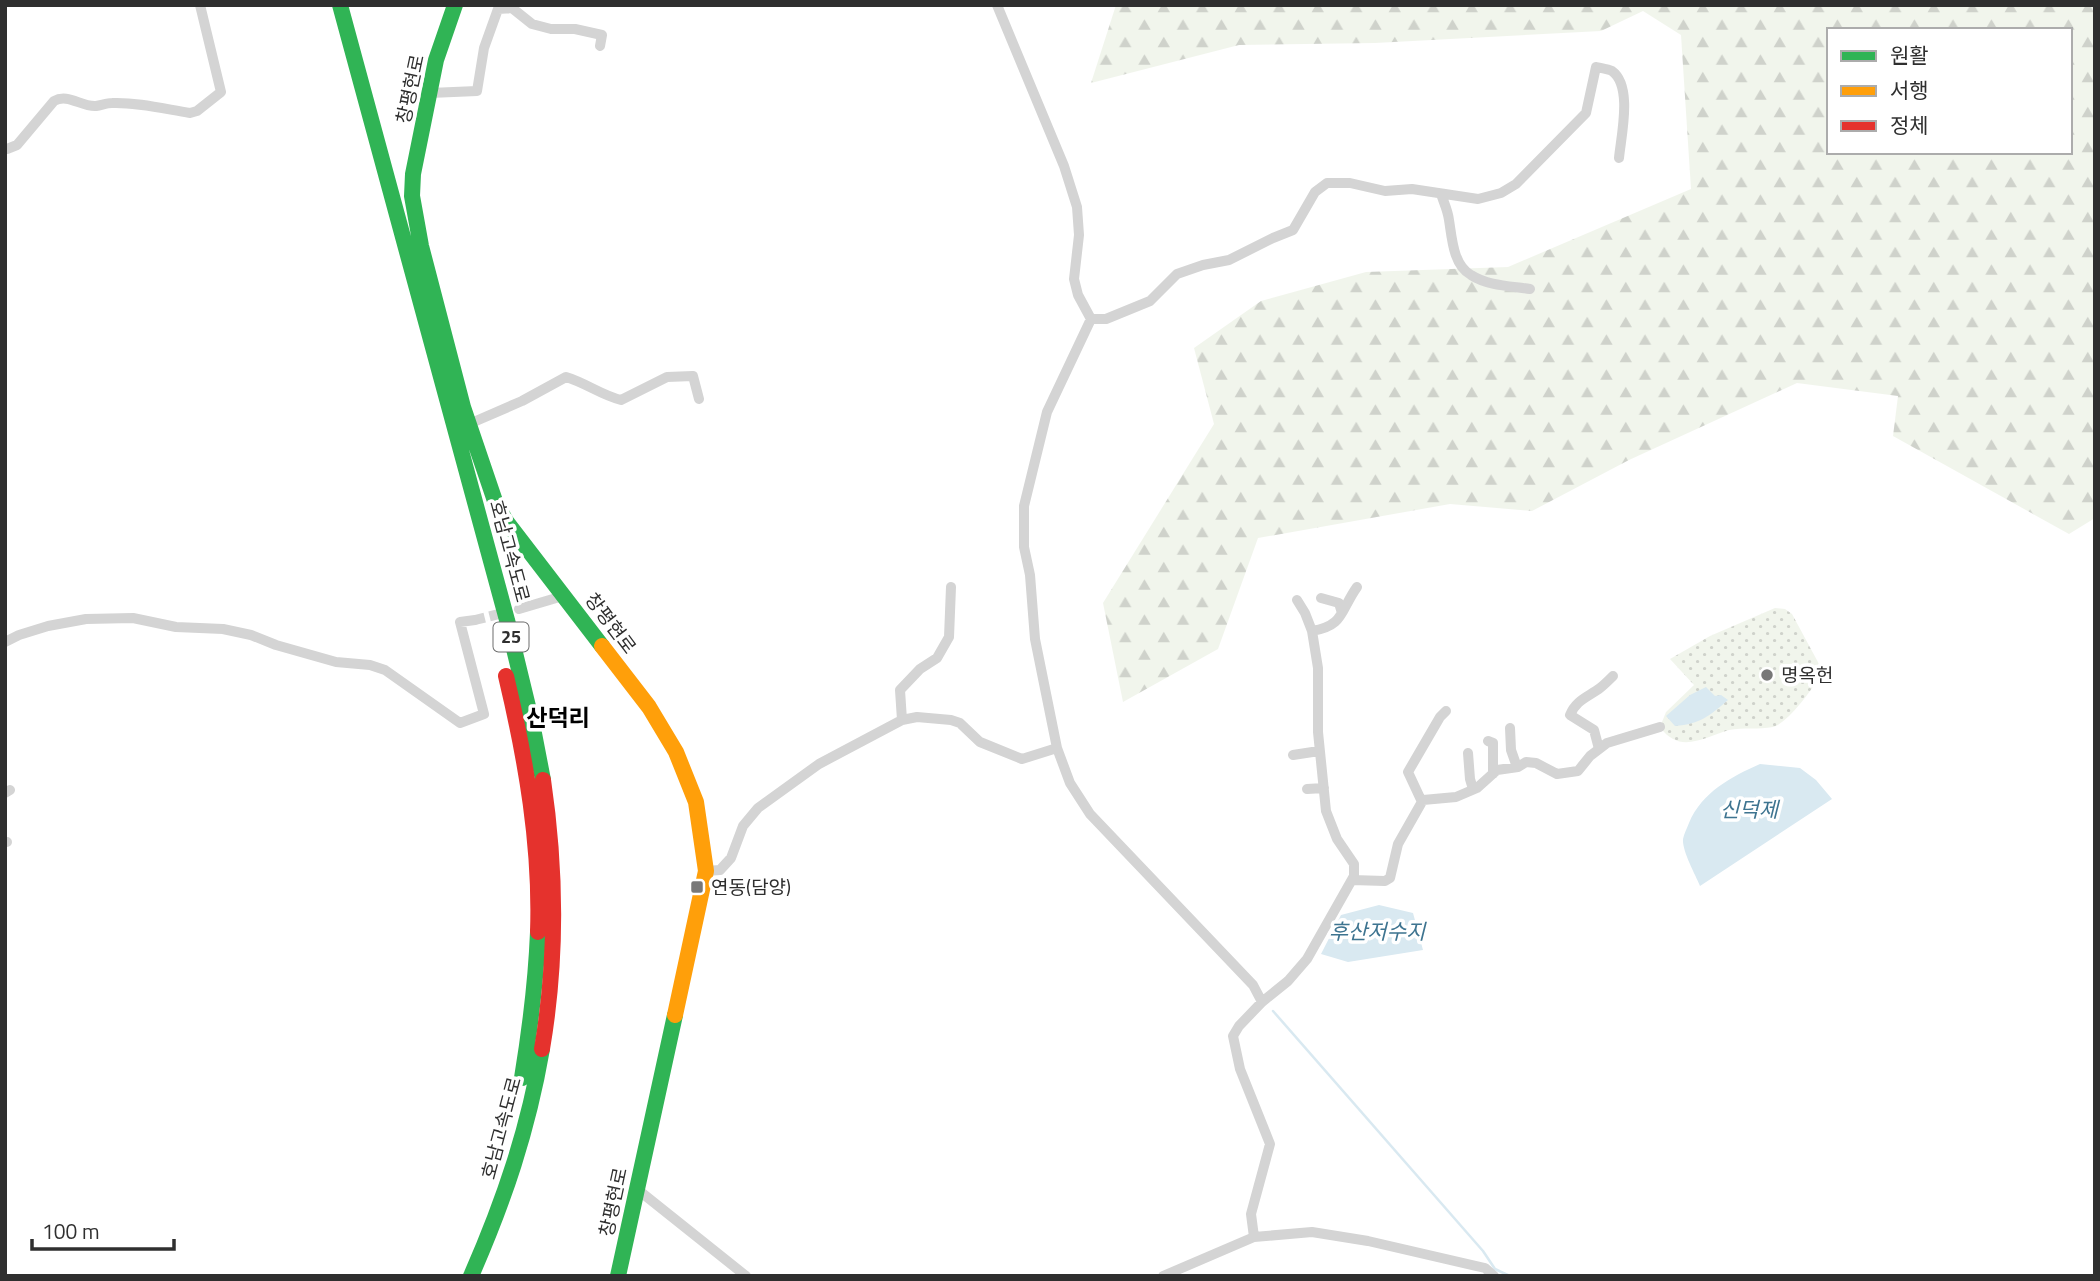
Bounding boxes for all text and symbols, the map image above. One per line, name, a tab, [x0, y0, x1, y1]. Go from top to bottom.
legend	[1827, 28, 2072, 154]
text: 원활	[1890, 39, 1929, 71]
street label: 창평현로	[388, 52, 431, 126]
text: 서행	[1890, 74, 1929, 106]
text: 정체	[1890, 109, 1929, 141]
street label: 호남고속도로	[483, 496, 538, 605]
street label: 창평현로	[579, 586, 644, 659]
road number: 25	[494, 622, 528, 652]
place label: 명옥헌	[1781, 660, 1833, 689]
marker: 명옥헌	[1759, 667, 1775, 683]
district label: 산덕리	[526, 700, 590, 735]
water label: 신덕제	[1720, 793, 1781, 825]
place label: 연동(담양)	[711, 872, 791, 901]
marker: 연동(담양)	[689, 879, 705, 895]
water label: 후산저수지	[1329, 915, 1427, 947]
street label: 호남고속도로	[473, 1073, 528, 1182]
street label: 창평현로	[591, 1165, 634, 1239]
scale bar	[32, 1208, 173, 1252]
text: 100 m	[42, 1215, 99, 1247]

